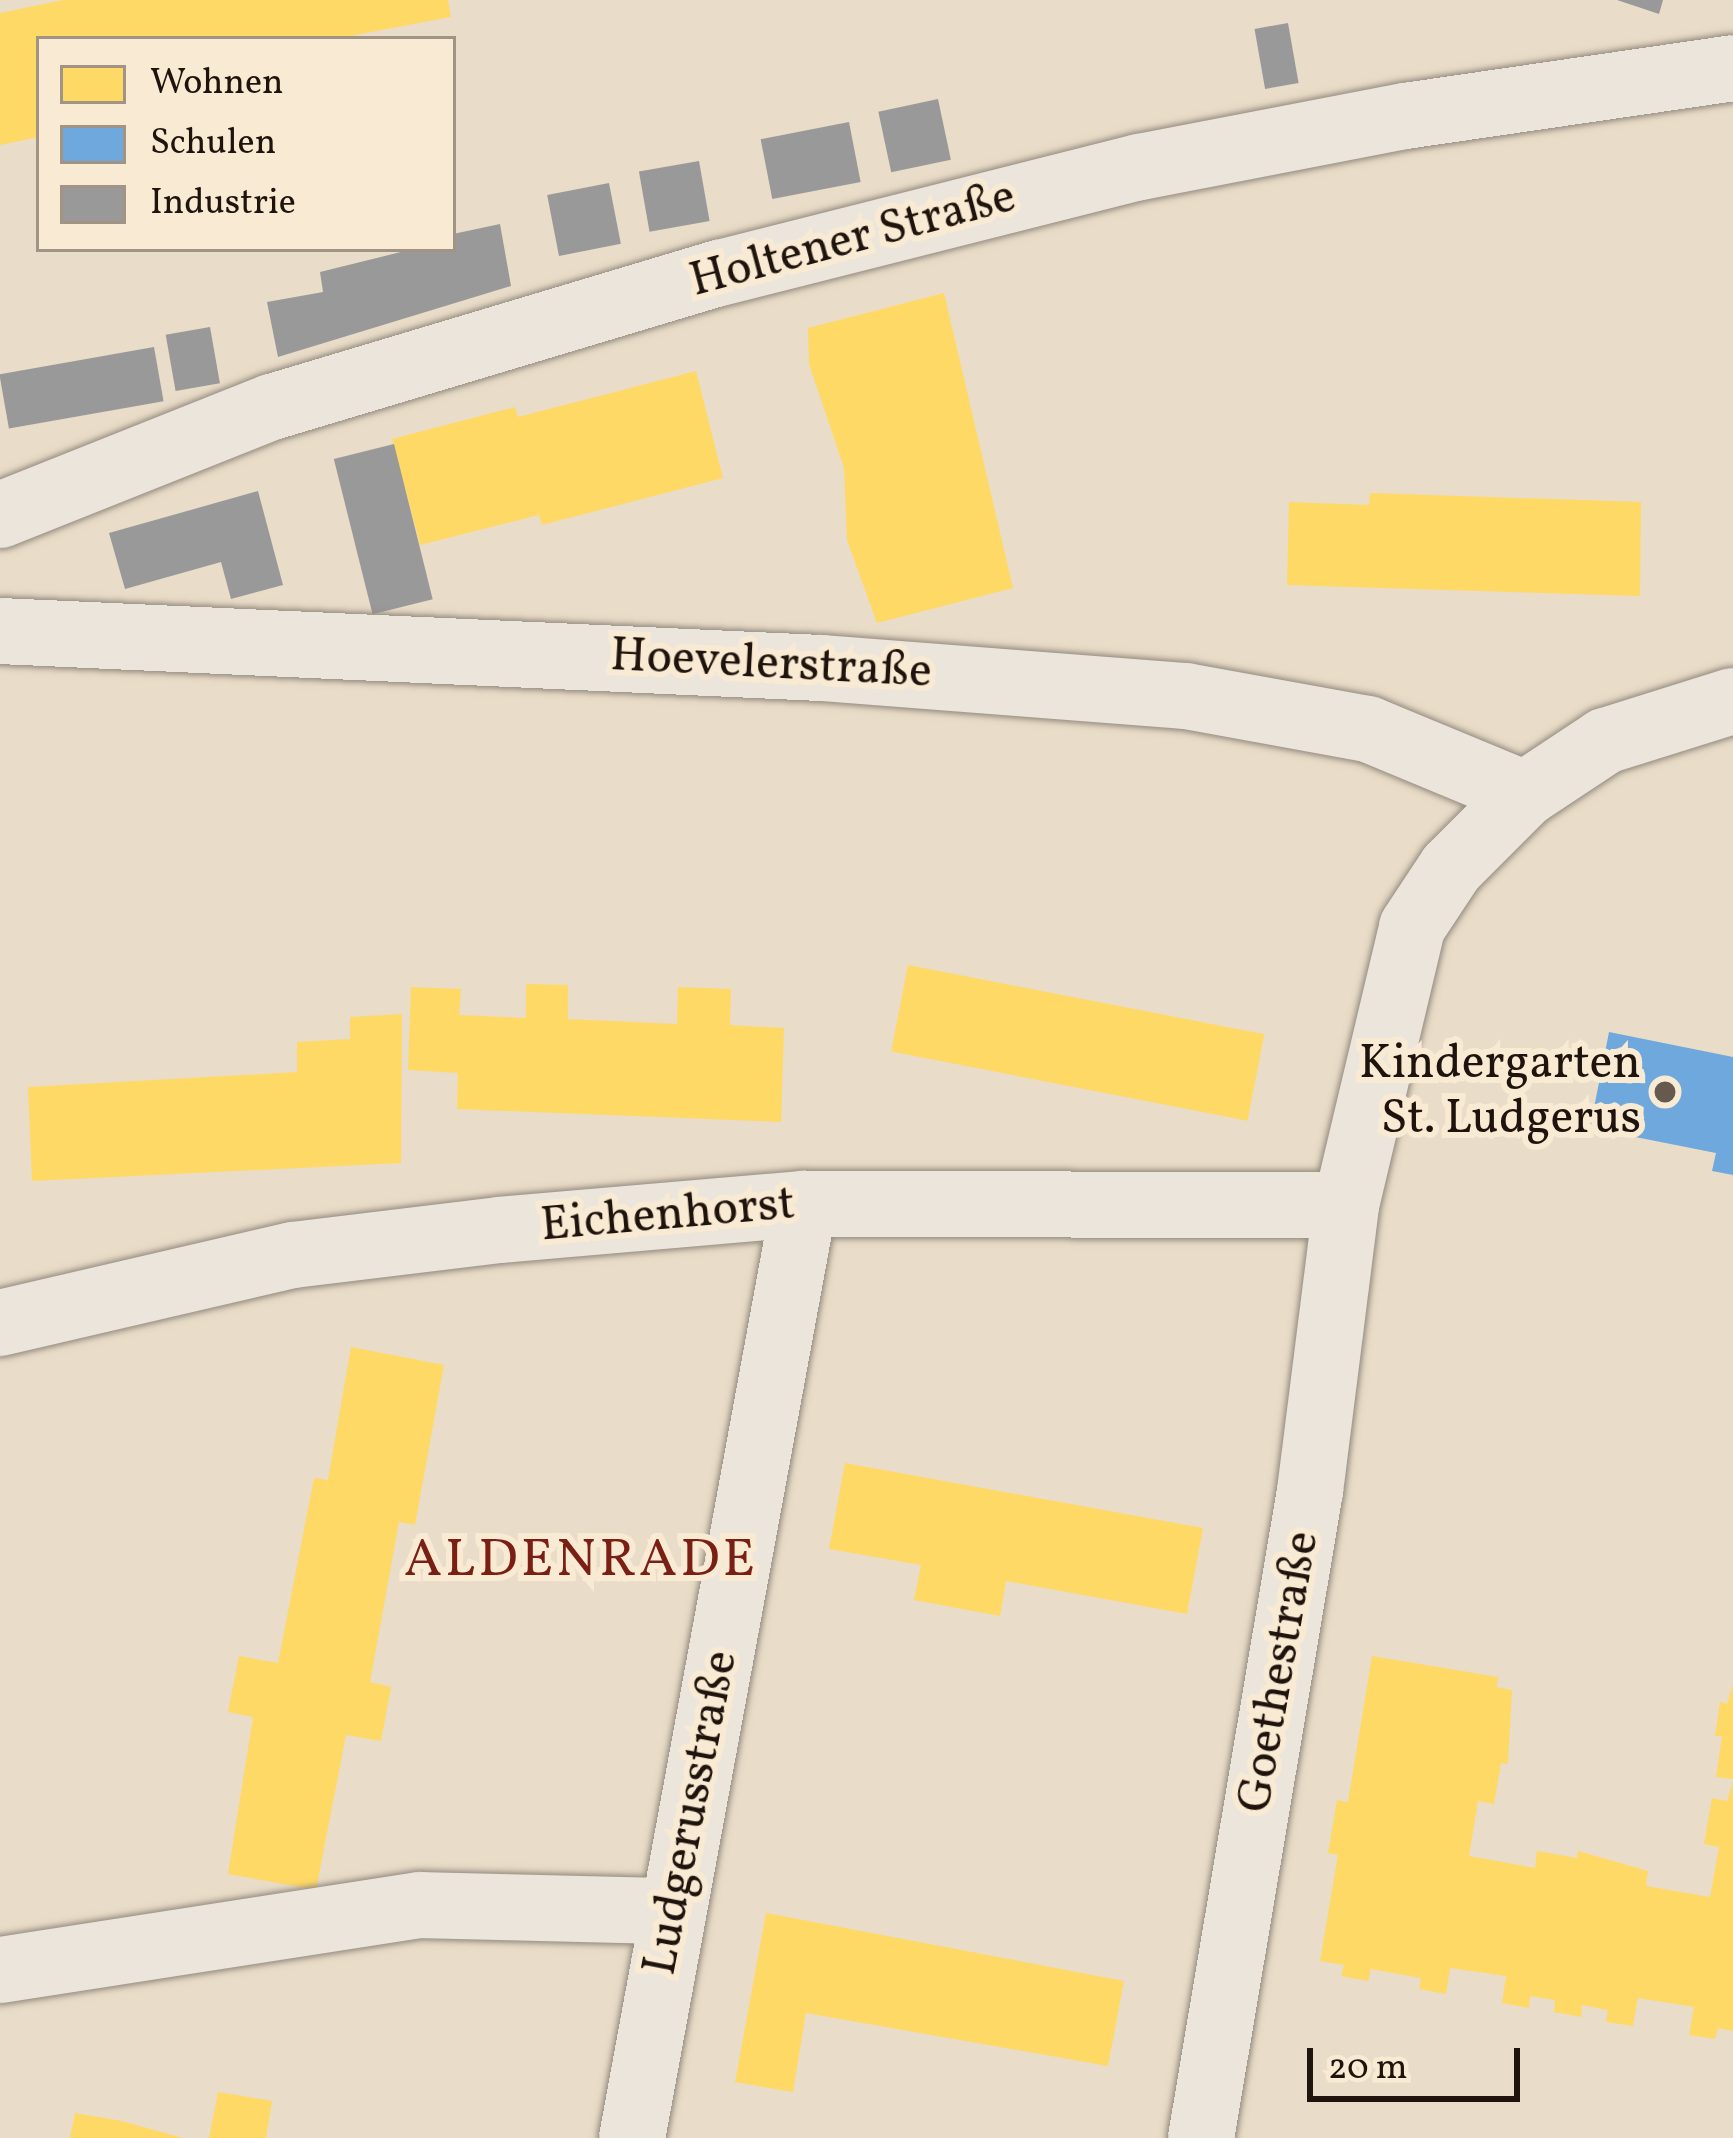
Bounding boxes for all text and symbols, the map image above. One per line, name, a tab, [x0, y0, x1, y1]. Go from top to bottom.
legend	[36, 36, 456, 252]
text: Wohnen	[150, 59, 284, 109]
text: Schulen	[150, 119, 276, 169]
street label: Holtener Straße	[684, 169, 1022, 311]
text: Industrie	[150, 179, 296, 229]
street label: Hoevelerstraße	[609, 628, 933, 702]
place label: Kindergarten St. Ludgerus	[1359, 1035, 1641, 1148]
marker: Kindergarten St. Ludgerus	[1652, 1079, 1678, 1105]
street label: Eichenhorst	[538, 1176, 798, 1256]
street label: Goethestraße	[1227, 1527, 1333, 1817]
district label: ALDENRADE	[404, 1530, 758, 1594]
street label: Ludgerusstraße	[632, 1646, 752, 1980]
scale bar	[1313, 2024, 1526, 2098]
text: 20 m	[1328, 2044, 1408, 2094]

